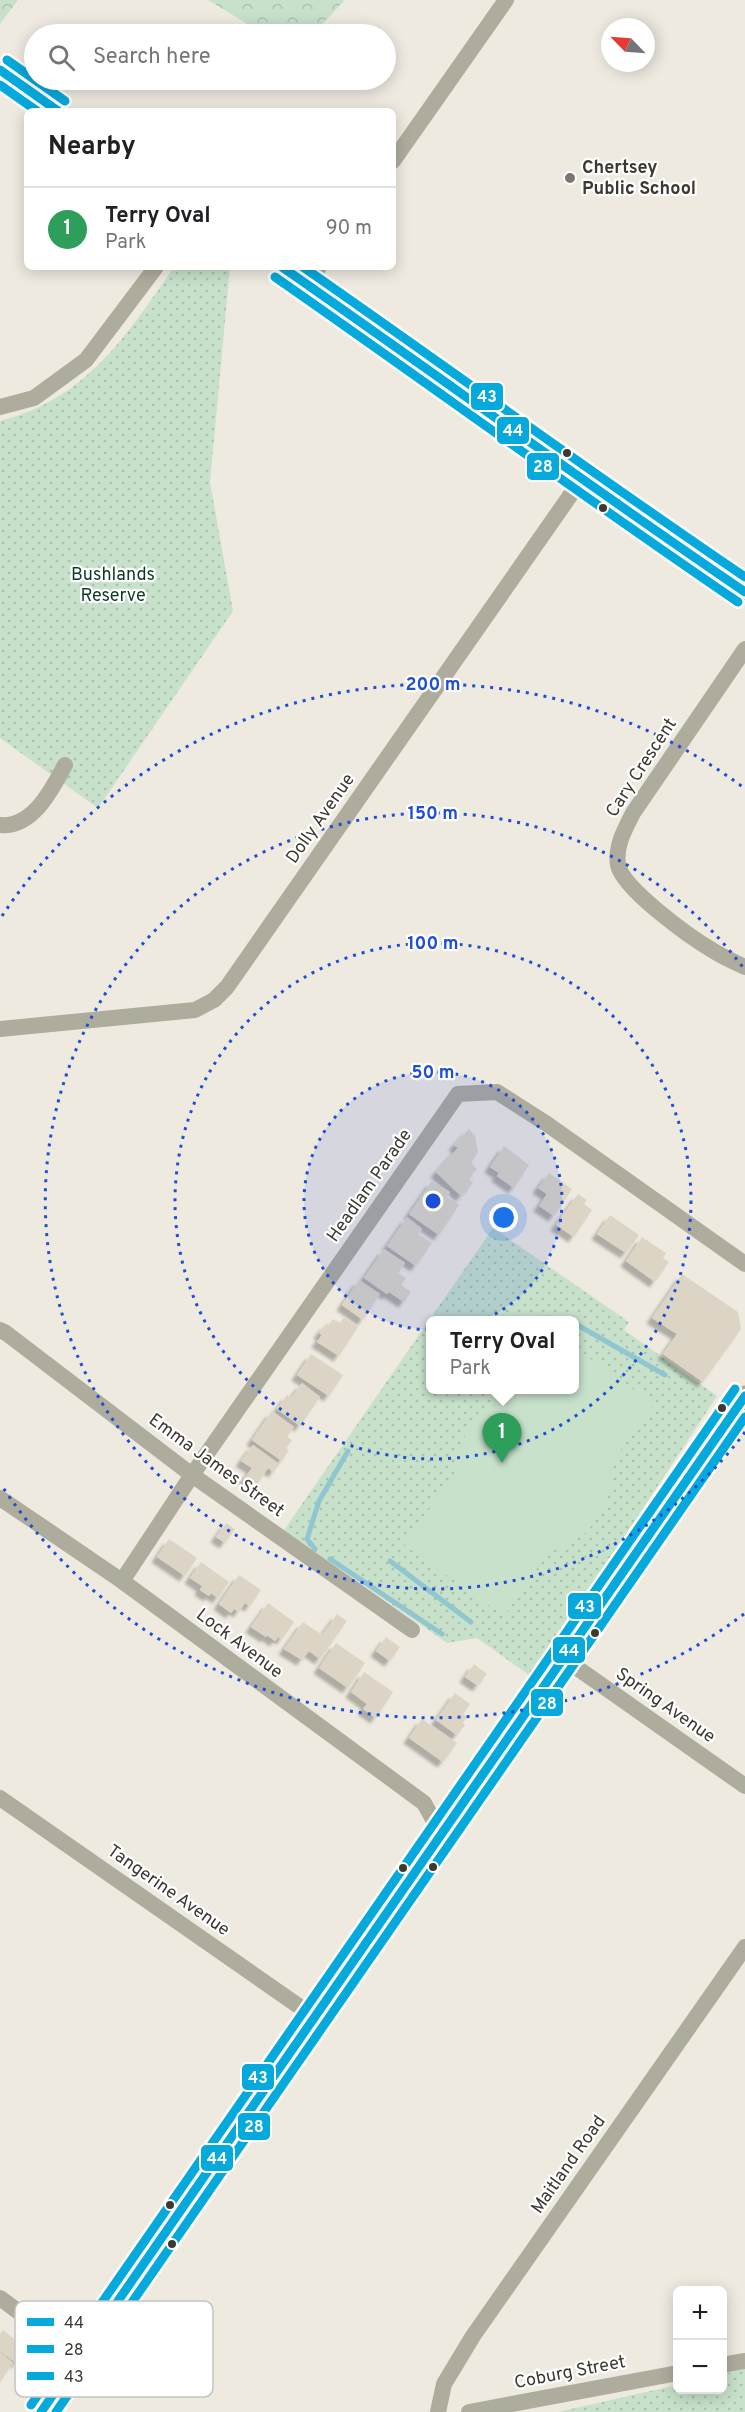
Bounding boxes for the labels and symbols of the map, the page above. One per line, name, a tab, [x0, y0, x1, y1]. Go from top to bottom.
north arrow	[601, 18, 655, 72]
place label: Chertsey Public School	[582, 157, 696, 201]
marker: Chertsey Public School	[563, 171, 577, 185]
line badge: 43	[470, 382, 504, 411]
text: 43	[477, 388, 497, 408]
line badge: 44	[496, 416, 530, 445]
text: 44	[503, 422, 523, 442]
unlabelled marker	[561, 447, 573, 459]
line badge: 28	[526, 452, 560, 481]
text: 28	[533, 458, 553, 478]
unlabelled marker	[597, 502, 609, 514]
park label: Bushlands Reserve	[71, 564, 155, 608]
text: 200 m	[405, 674, 461, 697]
street label: Cary Crescent	[601, 714, 683, 822]
street label: Dolly Avenue	[282, 769, 360, 869]
text: 150 m	[408, 803, 458, 826]
text: 100 m	[407, 933, 459, 956]
text: 50 m	[411, 1062, 455, 1085]
street label: Headlam Parade	[322, 1125, 418, 1247]
centre of rings	[423, 1191, 443, 1211]
your location	[489, 1203, 518, 1232]
unlabelled marker	[716, 1402, 728, 1414]
street label: Emma James Street	[144, 1409, 288, 1523]
pin: 1	[482, 1414, 522, 1463]
line badge: 43	[567, 1592, 602, 1620]
text: 43	[575, 1598, 595, 1618]
street label: Lock Avenue	[191, 1604, 287, 1684]
unlabelled marker	[589, 1627, 601, 1639]
line badge: 44	[552, 1636, 586, 1664]
text: 44	[559, 1642, 579, 1662]
street label: Spring Avenue	[611, 1663, 719, 1749]
line badge: 28	[530, 1688, 564, 1717]
text: 28	[537, 1695, 557, 1715]
street label: Tangerine Avenue	[102, 1840, 234, 1942]
unlabelled marker	[427, 1861, 439, 1873]
unlabelled marker	[397, 1862, 409, 1874]
line badge: 43	[241, 2063, 275, 2091]
text: 43	[248, 2069, 268, 2089]
street label: Maitland Road	[527, 2111, 611, 2219]
line badge: 28	[237, 2112, 271, 2141]
text: 28	[244, 2118, 264, 2138]
line badge: 44	[200, 2144, 234, 2172]
text: 44	[207, 2150, 227, 2170]
unlabelled marker	[164, 2199, 176, 2211]
unlabelled marker	[166, 2238, 178, 2250]
legend	[15, 2301, 213, 2397]
text: 44	[64, 2314, 84, 2334]
text: 28	[64, 2341, 84, 2361]
street label: Coburg Street	[513, 2351, 627, 2395]
text: 43	[64, 2368, 84, 2388]

